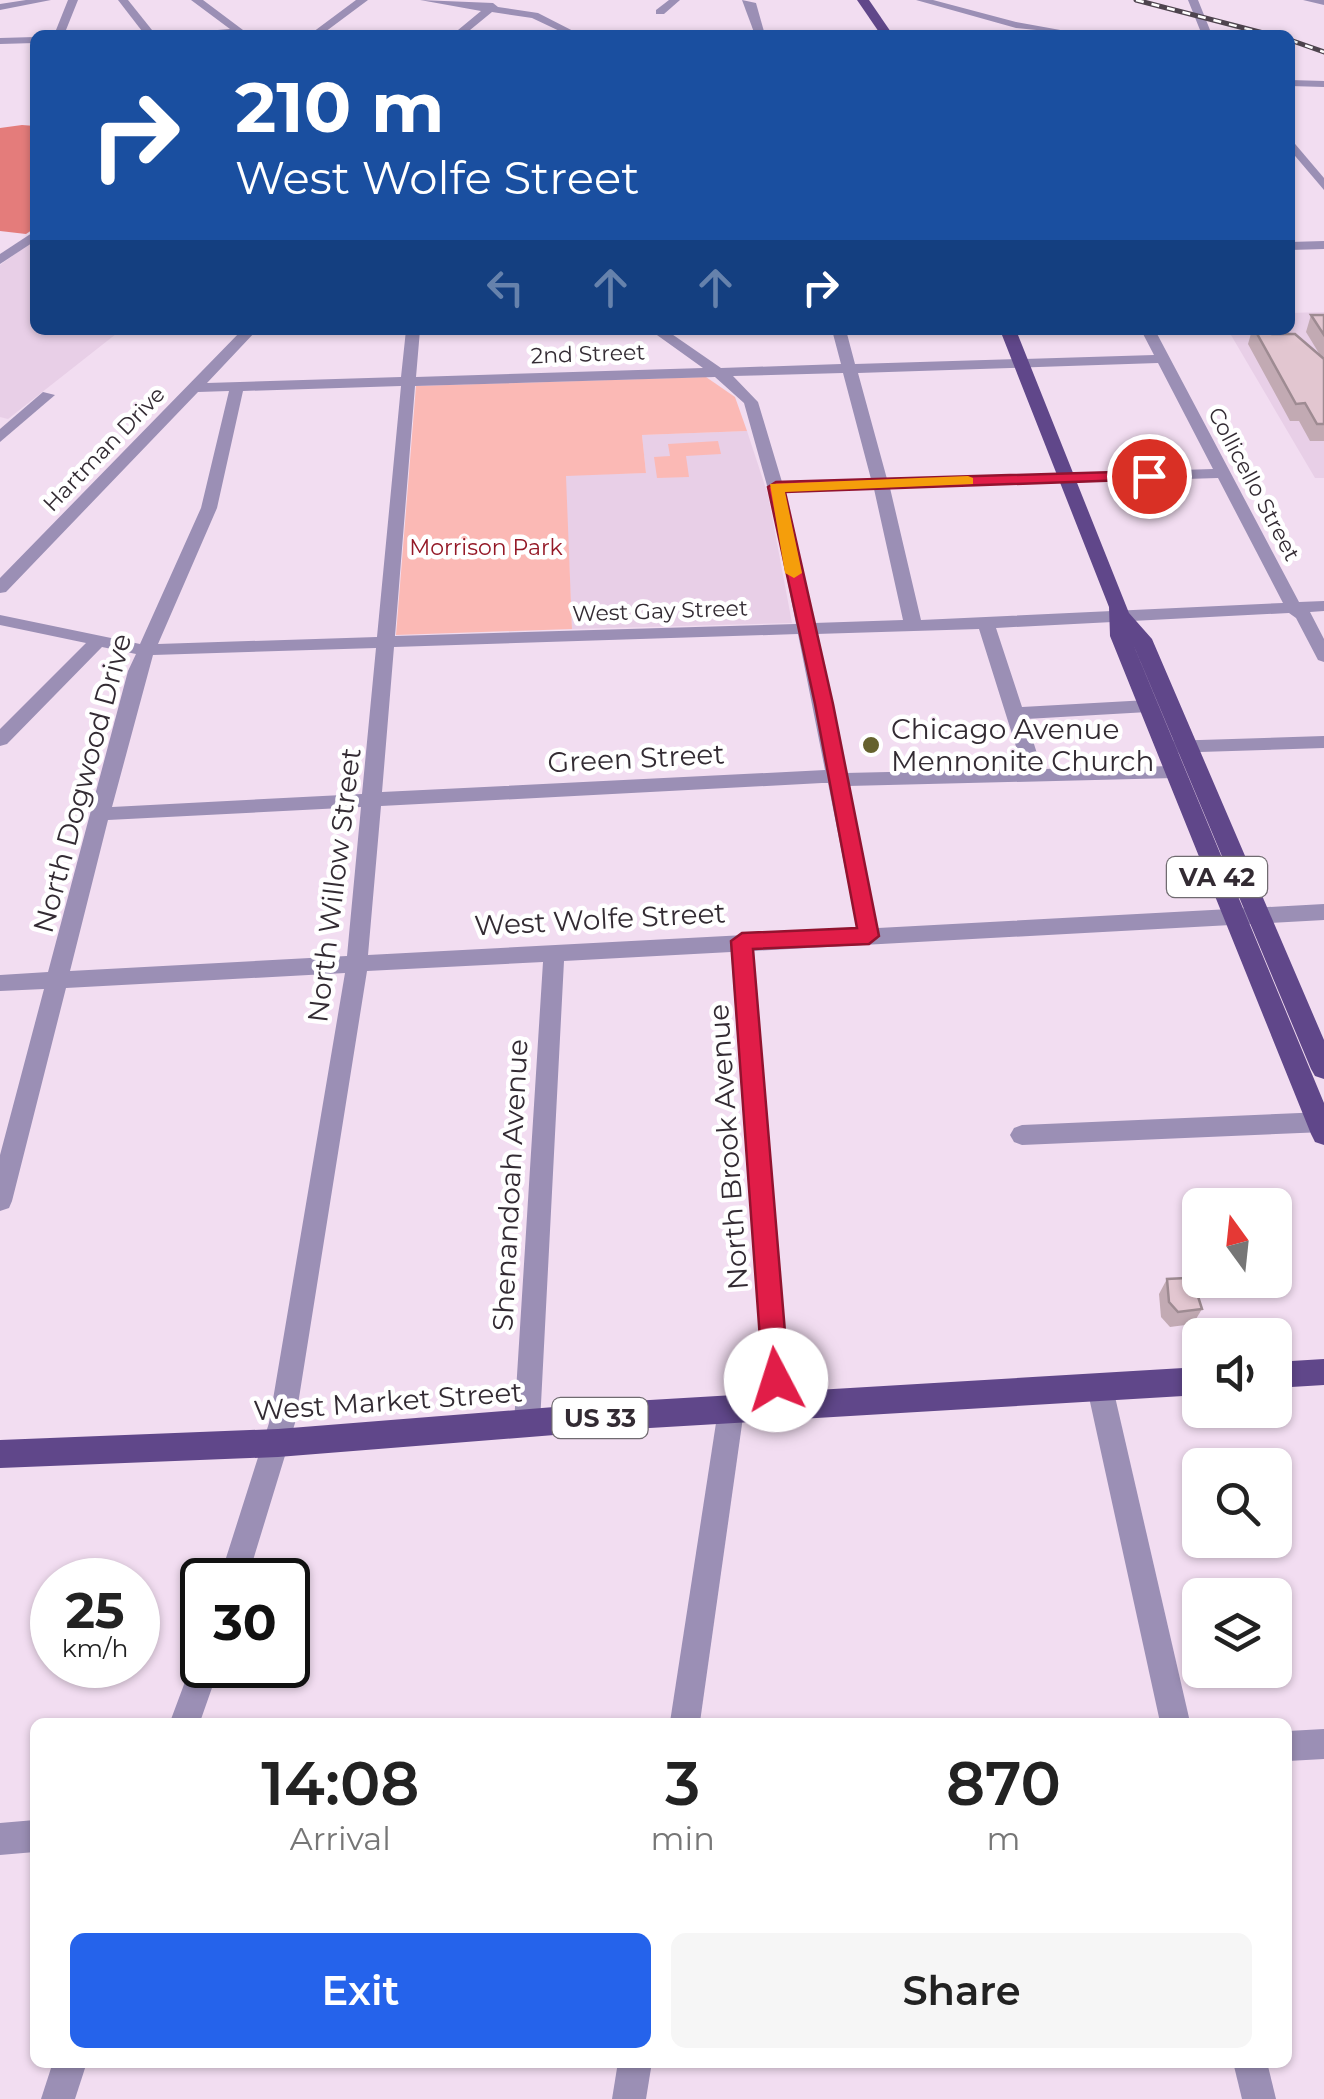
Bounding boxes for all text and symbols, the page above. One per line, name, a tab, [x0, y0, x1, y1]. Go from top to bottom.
text: 210 m	[235, 64, 445, 150]
icon: right	[70, 70, 200, 200]
text: West Wolfe Street	[235, 150, 639, 205]
icon: left	[478, 260, 533, 315]
icon: ahead	[583, 260, 638, 315]
icon: ahead	[688, 260, 743, 315]
icon: right	[793, 260, 848, 315]
street label: 2nd Street	[530, 339, 646, 369]
street label: Hartman Drive	[37, 381, 171, 517]
street label: Collicello Street	[1202, 403, 1306, 565]
pin	[1107, 434, 1192, 519]
icon: arrive	[1122, 449, 1177, 504]
park label: Morrison Park	[409, 534, 564, 561]
street label: West Gay Street	[572, 594, 748, 628]
street label: North Dogwood Drive	[26, 630, 138, 936]
place label: Chicago Avenue Mennonite Church	[891, 712, 1154, 778]
marker: Chicago Avenue Mennonite Church	[860, 734, 882, 756]
street label: Green Street	[547, 736, 725, 780]
street label: North Willow Street	[300, 746, 368, 1024]
road number: VA 42	[1167, 857, 1267, 897]
street label: West Wolfe Street	[473, 895, 727, 943]
street label: North Brook Avenue	[701, 1003, 755, 1291]
street label: Shenandoah Avenue	[485, 1038, 535, 1332]
north arrow	[1182, 1188, 1292, 1298]
map controls	[1182, 1188, 1292, 1688]
button: sound	[1182, 1318, 1292, 1428]
position arrow	[724, 1328, 828, 1432]
street label: West Market Street	[252, 1375, 524, 1427]
road number: US 33	[552, 1398, 648, 1438]
button: search	[1182, 1448, 1292, 1558]
speed limit sign: 30	[180, 1558, 310, 1688]
button: layers	[1182, 1578, 1292, 1688]
text: 25	[65, 1580, 125, 1641]
text: km/h	[62, 1633, 128, 1663]
text: 14:08	[261, 1747, 419, 1820]
text: 3	[665, 1747, 700, 1820]
text: 870	[946, 1747, 1061, 1820]
text: Arrival	[290, 1819, 391, 1858]
text: min	[651, 1819, 715, 1858]
text: m	[986, 1819, 1020, 1858]
button: Exit	[70, 1933, 651, 2048]
button: Share	[671, 1933, 1252, 2048]

